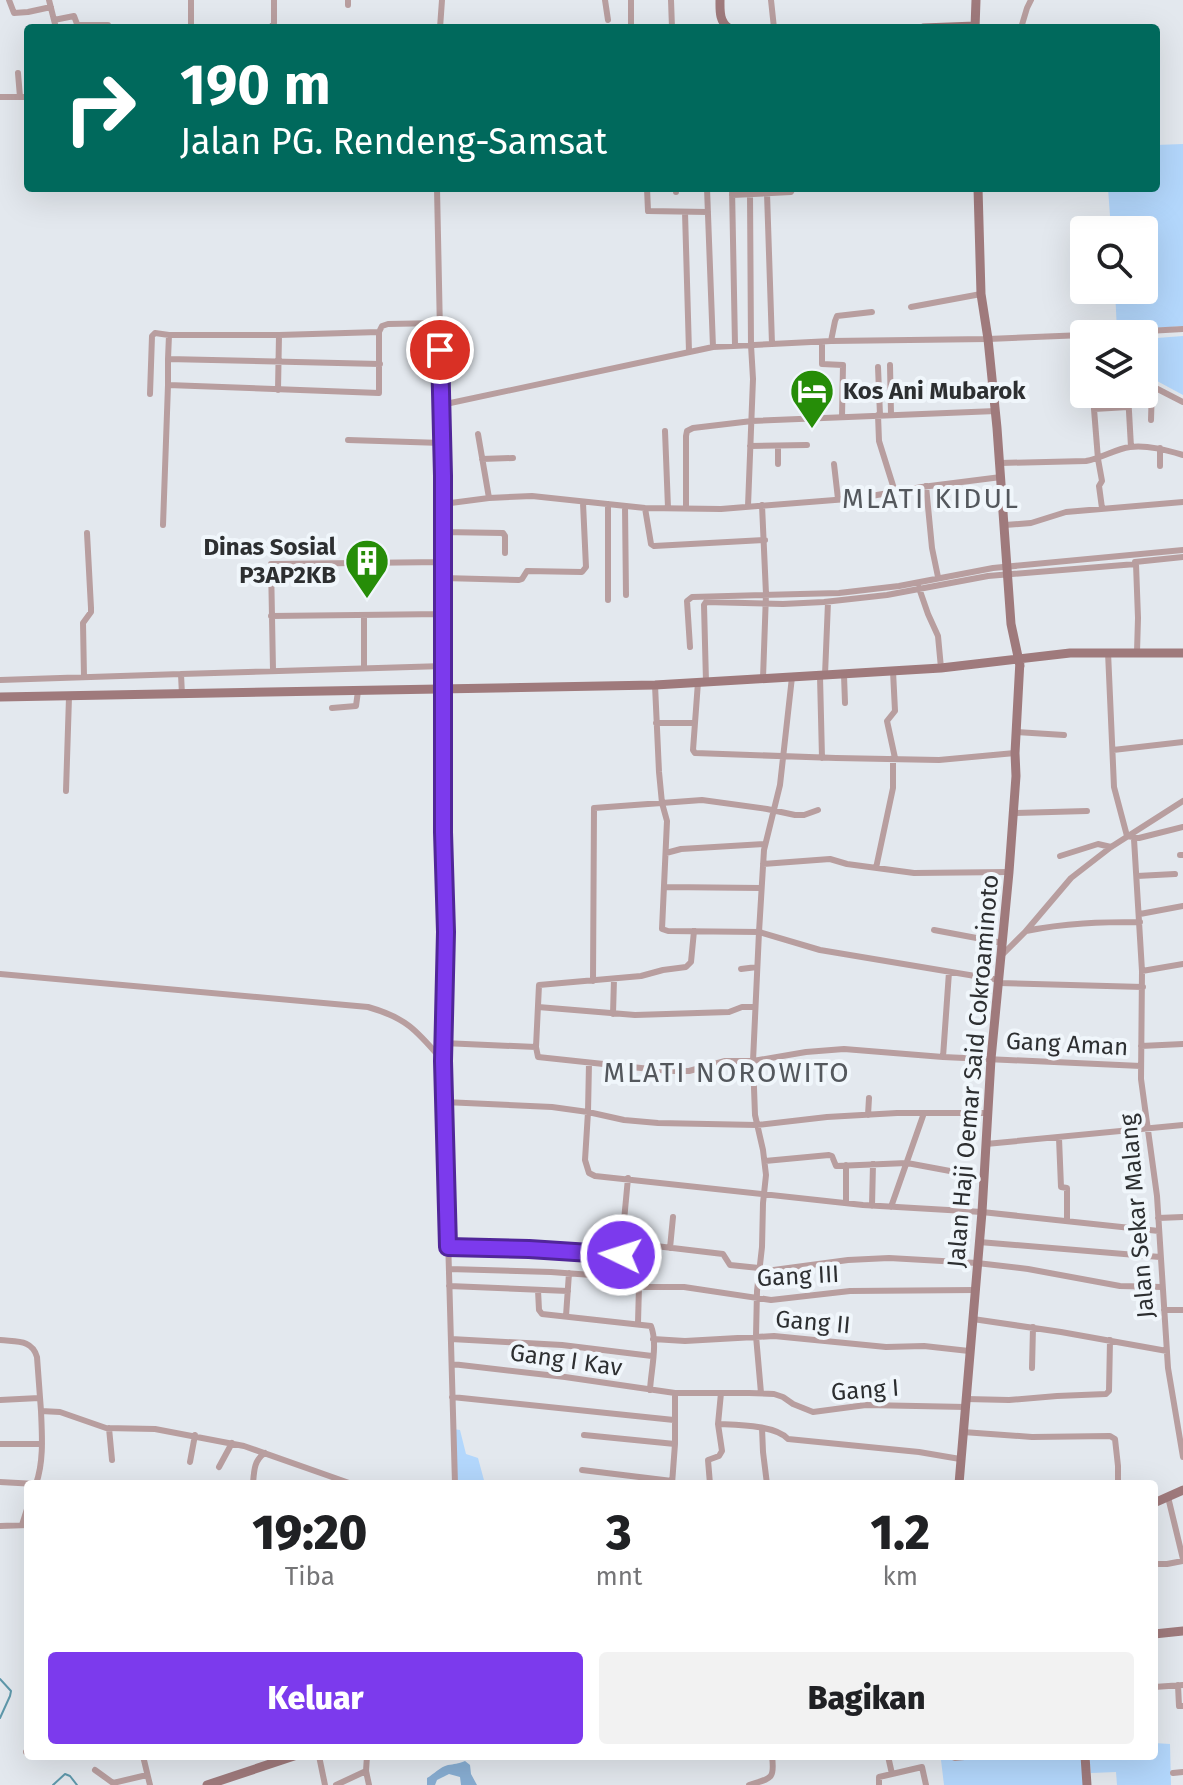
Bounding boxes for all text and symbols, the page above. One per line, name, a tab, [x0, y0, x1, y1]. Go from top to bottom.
text: 190 m	[180, 52, 331, 119]
icon: right	[48, 56, 152, 160]
text: Jalan PG. Rendeng-Samsat	[180, 120, 607, 164]
map controls	[1070, 216, 1158, 408]
button: search	[1070, 216, 1158, 304]
pin	[406, 316, 474, 384]
button: layers	[1070, 320, 1158, 408]
icon: arrive	[418, 328, 462, 372]
hotel icon: Kos Ani Mubarok	[788, 367, 836, 430]
place label: Kos Ani Mubarok	[843, 377, 1026, 405]
district label: MLATI KIDUL	[842, 482, 1020, 515]
place label: Dinas Sosial P3AP2KB	[203, 533, 337, 589]
building icon: Dinas Sosial P3AP2KB	[343, 537, 391, 600]
street label: Jalan Haji Oemar Said Cokroaminoto	[942, 873, 1004, 1269]
street label: Gang Aman	[1005, 1027, 1129, 1061]
district label: MLATI NOROWITO	[603, 1056, 851, 1089]
street label: Jalan Sekar Malang	[1114, 1112, 1160, 1319]
position arrow	[579, 1213, 663, 1297]
street label: Gang III	[756, 1260, 840, 1292]
street label: Gang II	[774, 1305, 852, 1339]
street label: Gang I Kav	[508, 1338, 624, 1382]
street label: Gang I	[830, 1374, 900, 1406]
text: 19:20	[252, 1504, 367, 1562]
text: 3	[606, 1504, 632, 1562]
text: 1.2	[871, 1504, 930, 1562]
text: Tiba	[285, 1561, 335, 1592]
text: mnt	[596, 1561, 642, 1592]
text: km	[882, 1561, 918, 1592]
button: Keluar	[48, 1652, 583, 1744]
button: Bagikan	[599, 1652, 1134, 1744]

